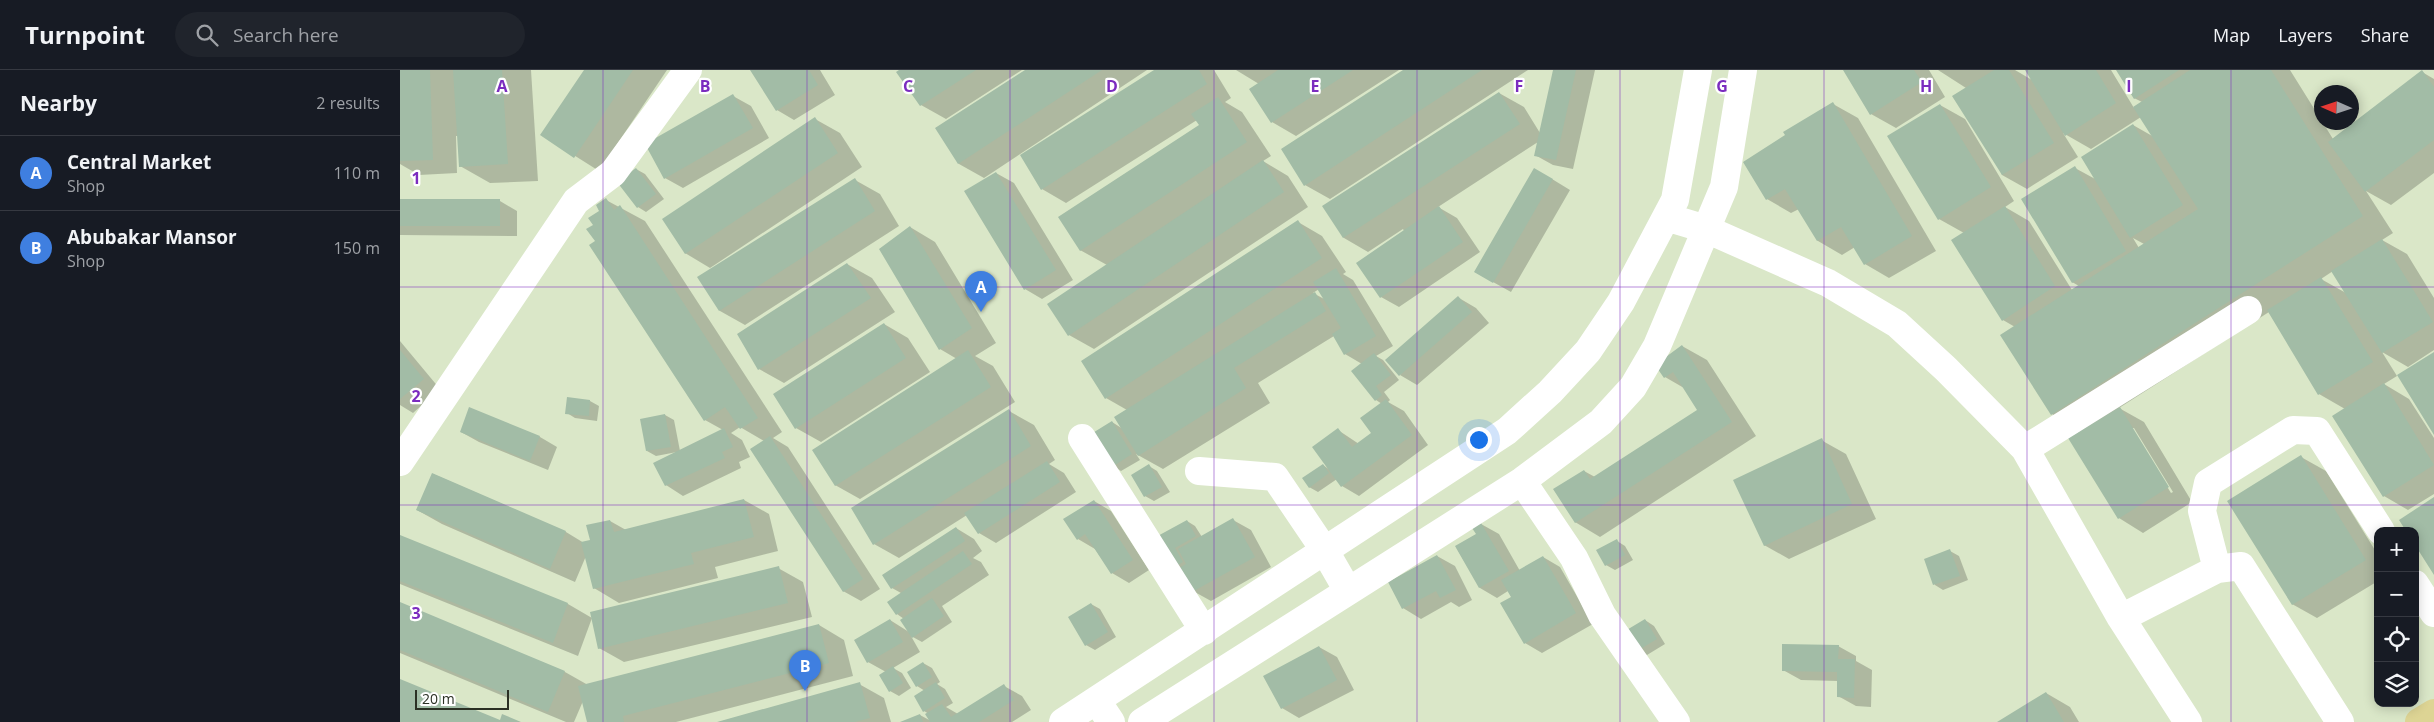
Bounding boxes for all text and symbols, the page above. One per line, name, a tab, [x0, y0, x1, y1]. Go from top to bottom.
search box	[175, 12, 525, 57]
text: Turnpoint	[25, 18, 145, 51]
icon: search	[193, 21, 221, 49]
text: Search here	[233, 22, 339, 48]
text: Map	[2213, 23, 2250, 47]
text: Layers	[2278, 23, 2333, 47]
text: Share	[2361, 23, 2409, 47]
text: A	[496, 75, 508, 97]
text: B	[700, 75, 710, 97]
text: C	[903, 75, 913, 97]
text: D	[1106, 75, 1118, 97]
text: E	[1311, 75, 1320, 97]
text: F	[1515, 75, 1523, 97]
text: G	[1716, 75, 1728, 97]
text: H	[1920, 75, 1932, 97]
text: I	[2126, 75, 2132, 97]
north arrow	[2314, 85, 2359, 130]
text: Nearby	[20, 89, 97, 117]
text: 2 results	[316, 92, 380, 114]
text: Central Market	[67, 149, 211, 175]
text: A	[30, 162, 42, 184]
text: 110 m	[334, 162, 380, 184]
text: 1	[411, 167, 421, 189]
text: Shop	[67, 175, 105, 197]
text: Abubakar Mansor	[67, 224, 237, 250]
text: B	[31, 237, 41, 259]
text: 150 m	[334, 237, 380, 259]
text: Shop	[67, 250, 105, 272]
pin: A	[965, 271, 997, 312]
text: 2	[411, 385, 421, 407]
your location	[1466, 427, 1492, 453]
map controls	[2374, 527, 2419, 707]
button: +	[2374, 527, 2419, 572]
button: −	[2374, 572, 2419, 617]
text: 3	[411, 602, 421, 624]
button: locate	[2374, 617, 2419, 662]
pin: B	[789, 650, 821, 691]
button: layers	[2374, 662, 2419, 707]
scale bar	[415, 687, 509, 710]
text: 20 m	[422, 689, 455, 708]

